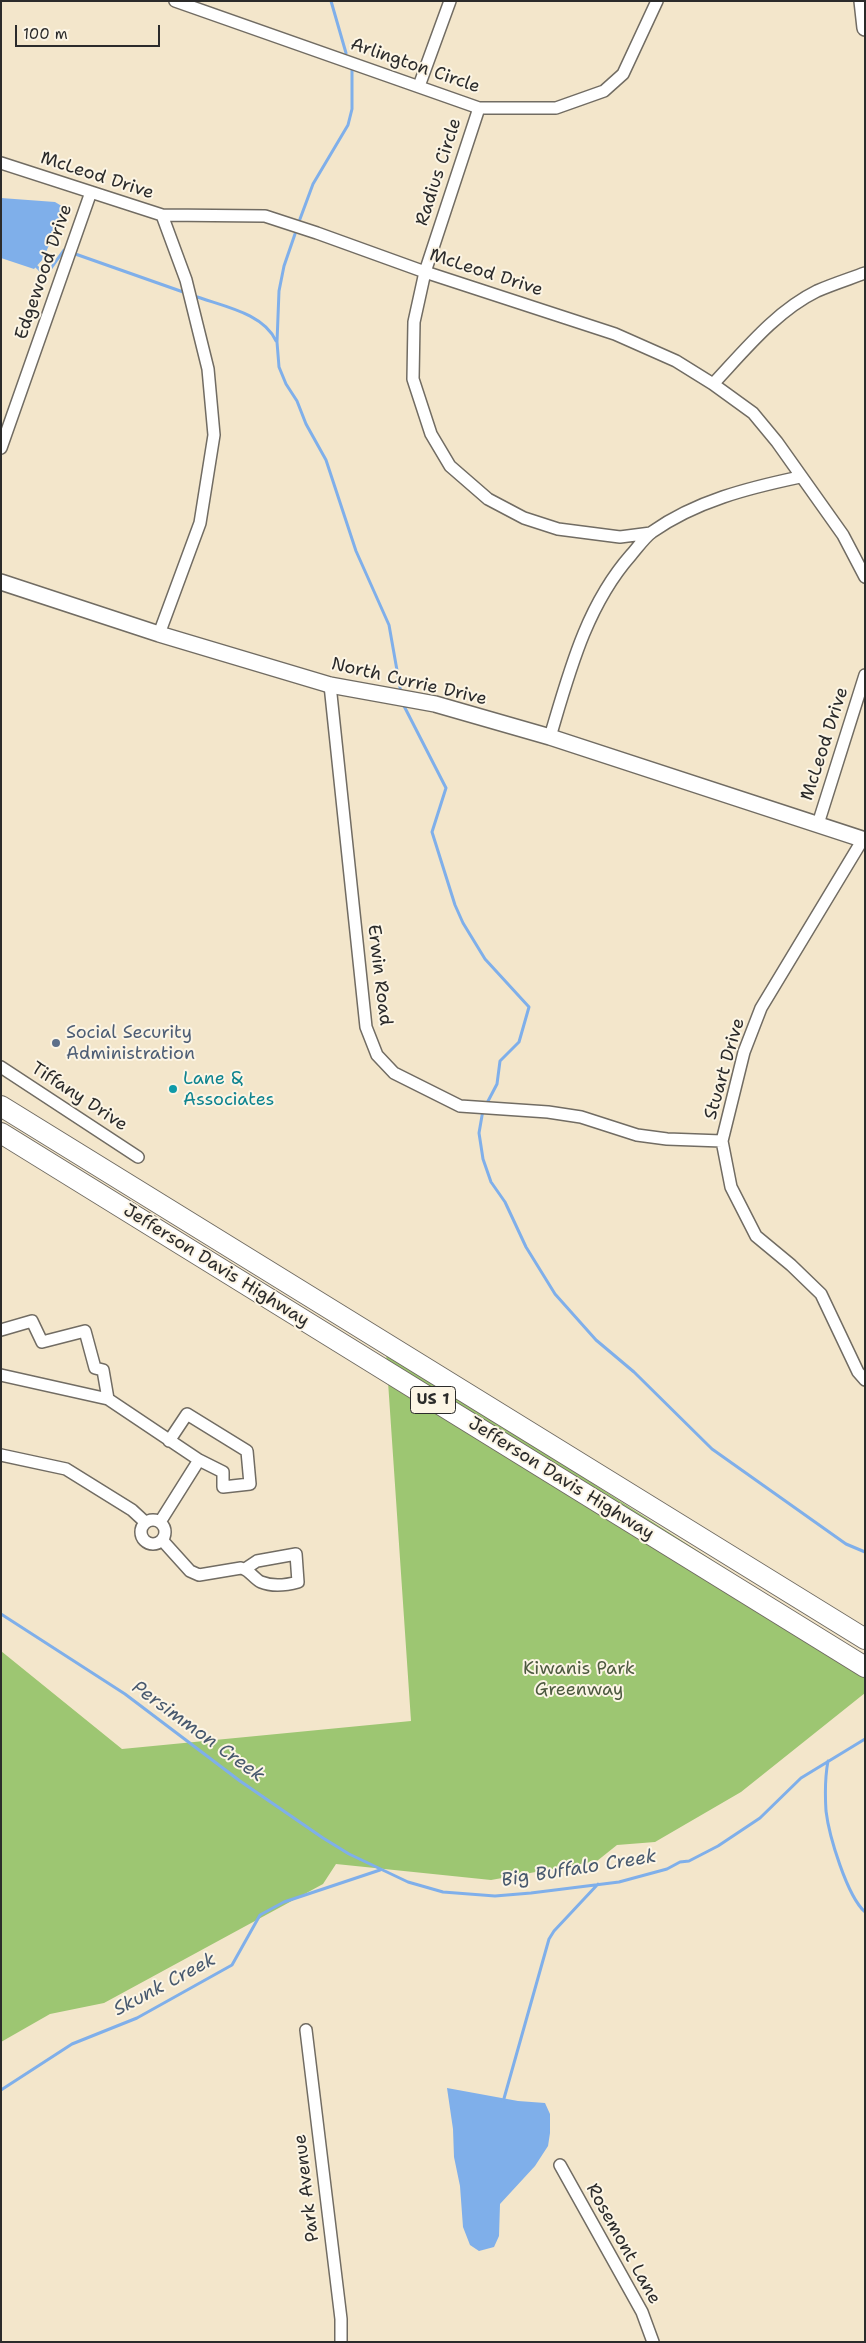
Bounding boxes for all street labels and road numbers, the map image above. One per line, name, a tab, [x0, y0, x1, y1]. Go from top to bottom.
street label: Arlington Circle	[347, 34, 483, 98]
street label: Radius Circle	[411, 115, 467, 229]
street label: McLeod Drive	[38, 148, 156, 204]
street label: Edgewood Drive	[11, 201, 77, 343]
street label: McLeod Drive	[427, 245, 545, 301]
street label: North Currie Drive	[329, 654, 489, 710]
street label: McLeod Drive	[797, 685, 853, 803]
street label: Erwin Road	[362, 923, 396, 1027]
street label: Stuart Drive	[700, 1016, 750, 1122]
street label: Tiffany Drive	[27, 1058, 131, 1136]
street label: Jefferson Davis Highway	[119, 1200, 313, 1332]
road number: US 1	[410, 1386, 456, 1414]
street label: Jefferson Davis Highway	[464, 1413, 658, 1545]
street label: Park Avenue	[290, 2133, 324, 2243]
street label: Rosemont Lane	[581, 2180, 665, 2308]

